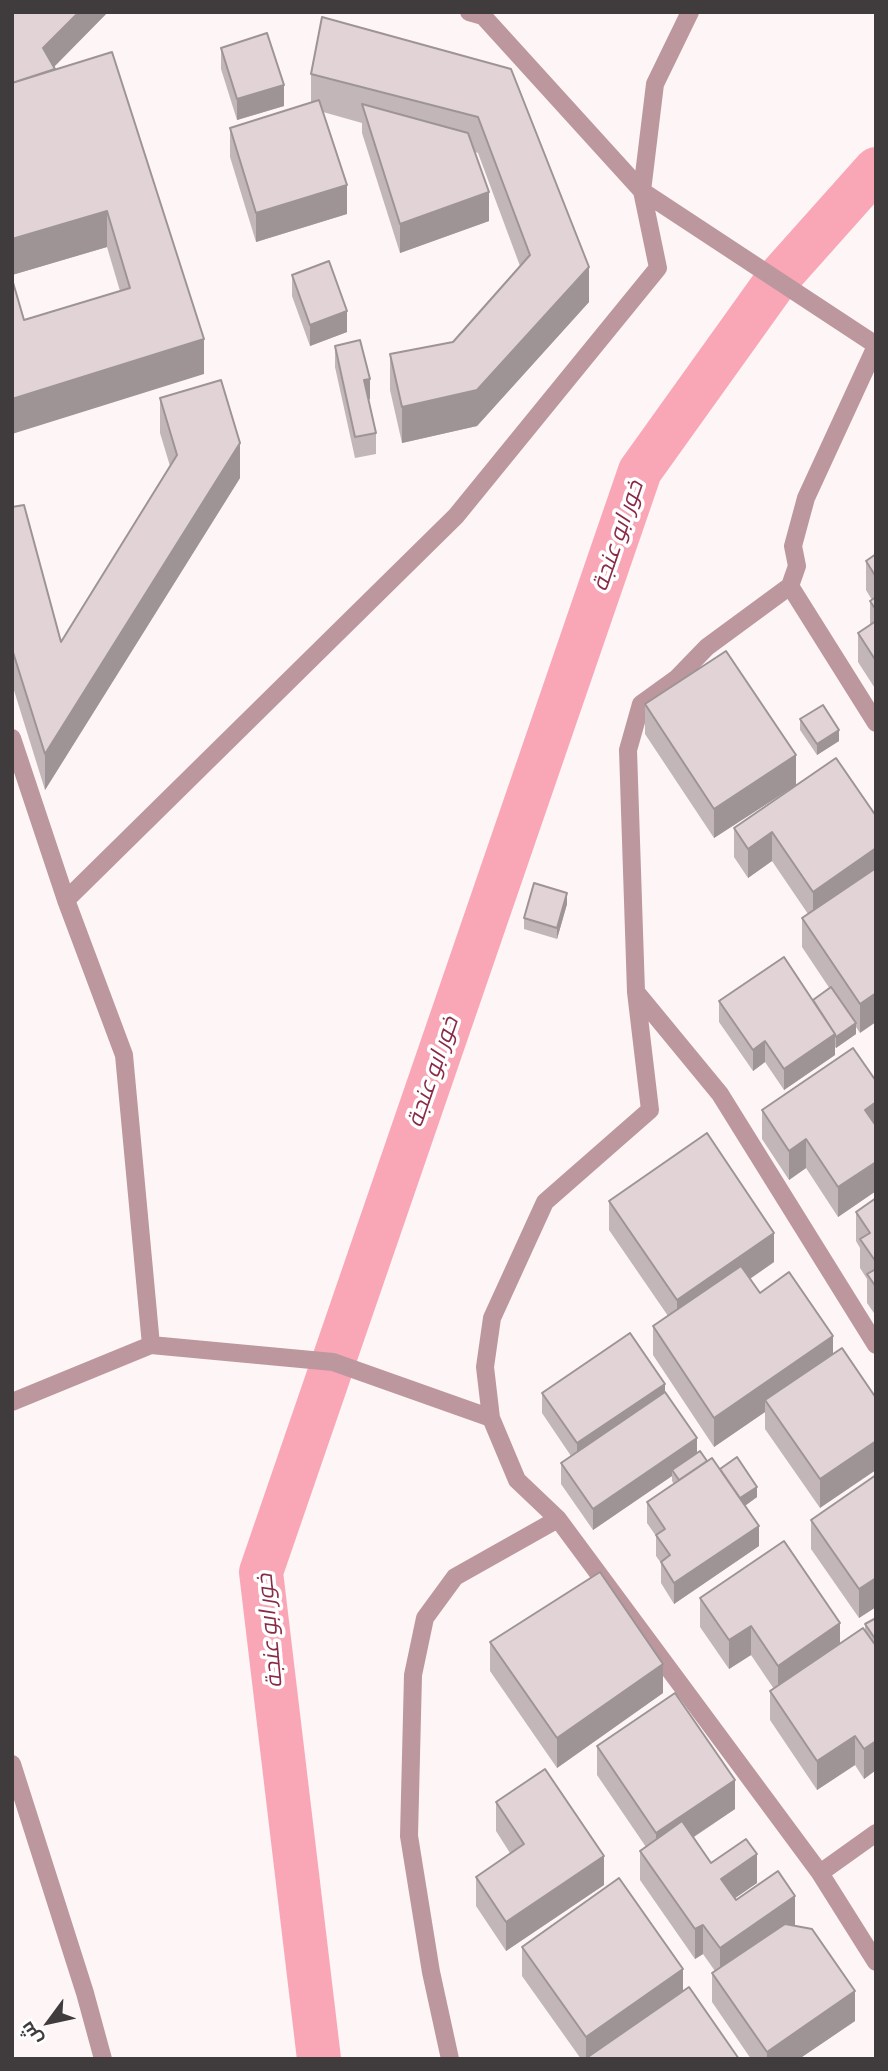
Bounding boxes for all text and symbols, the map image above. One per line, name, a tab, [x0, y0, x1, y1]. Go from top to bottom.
water label: خور ابو عنجة	[586, 477, 650, 595]
water label: خور ابو عنجة	[401, 1013, 465, 1131]
water label: خور ابو عنجة	[251, 1573, 289, 1689]
north arrow	[14, 1987, 84, 2057]
text: ش	[15, 2017, 47, 2050]

